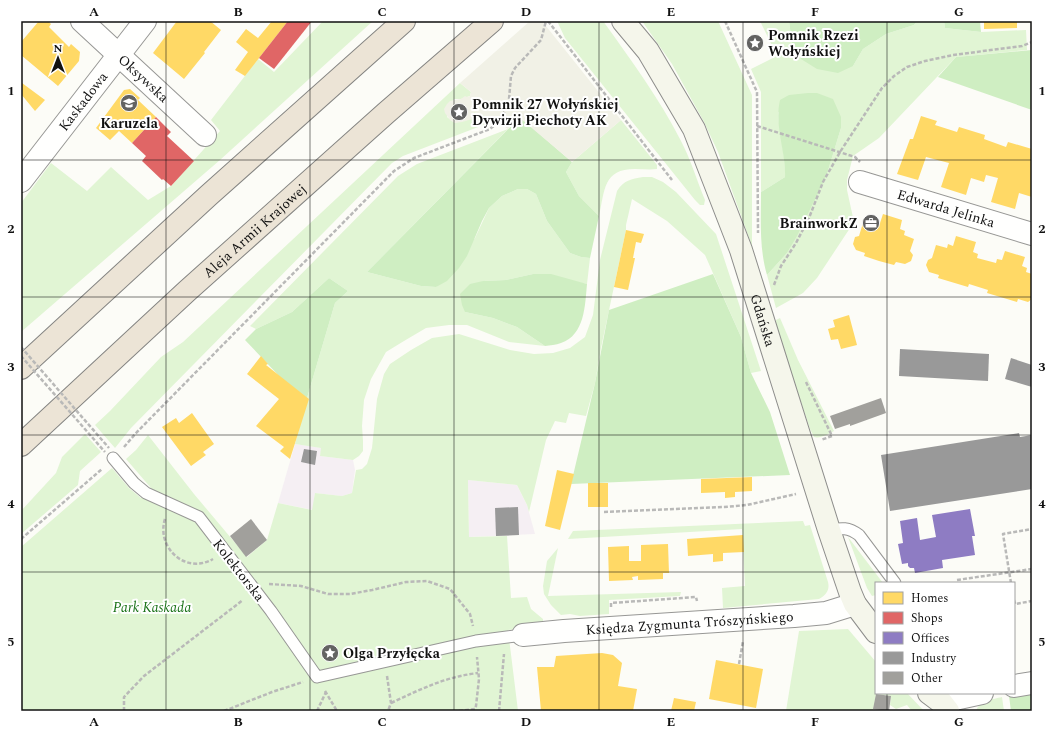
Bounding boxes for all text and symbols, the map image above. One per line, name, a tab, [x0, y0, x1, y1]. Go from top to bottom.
text: A	[89, 2, 99, 22]
text: B	[233, 2, 243, 22]
text: C	[377, 2, 387, 22]
text: D	[521, 2, 531, 22]
text: E	[667, 2, 676, 22]
text: F	[811, 2, 819, 22]
text: G	[954, 2, 964, 22]
place label: Pomnik Rzezi Wołyńskiej	[768, 25, 859, 62]
place icon: Pomnik Rzezi Wołyńskiej	[745, 33, 765, 53]
north arrow	[38, 38, 78, 78]
text: N	[54, 40, 63, 57]
street label: Oksywska	[113, 49, 174, 108]
street label: Kaskadowa	[54, 67, 113, 136]
text: 1	[7, 81, 15, 101]
text: 1	[1038, 81, 1046, 101]
school or university icon: Karuzela	[119, 93, 139, 113]
place label: Pomnik 27 Wołyńskiej Dywizji Piechoty AK	[472, 94, 619, 131]
place icon: Pomnik 27 Wołyńskiej Dywizji Piechoty AK	[449, 102, 469, 122]
place label: Karuzela	[100, 113, 159, 134]
street label: Aleja Armii Krajowej	[198, 179, 311, 283]
street label: Edwarda Jelinka	[895, 184, 998, 233]
place label: BrainworkZ	[780, 213, 858, 234]
office icon: BrainworkZ	[861, 213, 881, 233]
text: 2	[7, 219, 15, 239]
text: 2	[1038, 219, 1046, 239]
street label: Gdańska	[744, 291, 781, 349]
text: 3	[7, 357, 15, 377]
text: 3	[1038, 357, 1046, 377]
text: 4	[7, 494, 15, 514]
text: 4	[1038, 494, 1046, 514]
street label: Kolektorska	[207, 535, 270, 606]
legend	[875, 582, 1015, 694]
text: Homes	[911, 589, 949, 608]
park label: Park Kaskada	[113, 597, 191, 618]
street label: Księdza Zygmunta Trószyńskiego	[585, 606, 794, 641]
text: Shops	[911, 609, 943, 628]
text: Offices	[911, 629, 950, 648]
text: 5	[7, 632, 15, 652]
text: 5	[1038, 632, 1046, 652]
place icon: Olga Przyłęcka	[320, 643, 340, 663]
place label: Olga Przyłęcka	[343, 643, 441, 664]
text: Industry	[911, 649, 957, 668]
text: Other	[911, 669, 943, 688]
text: A	[89, 712, 99, 732]
text: B	[233, 712, 243, 732]
text: C	[377, 712, 387, 732]
text: D	[521, 712, 531, 732]
text: E	[667, 712, 676, 732]
text: F	[811, 712, 819, 732]
text: G	[954, 712, 964, 732]

